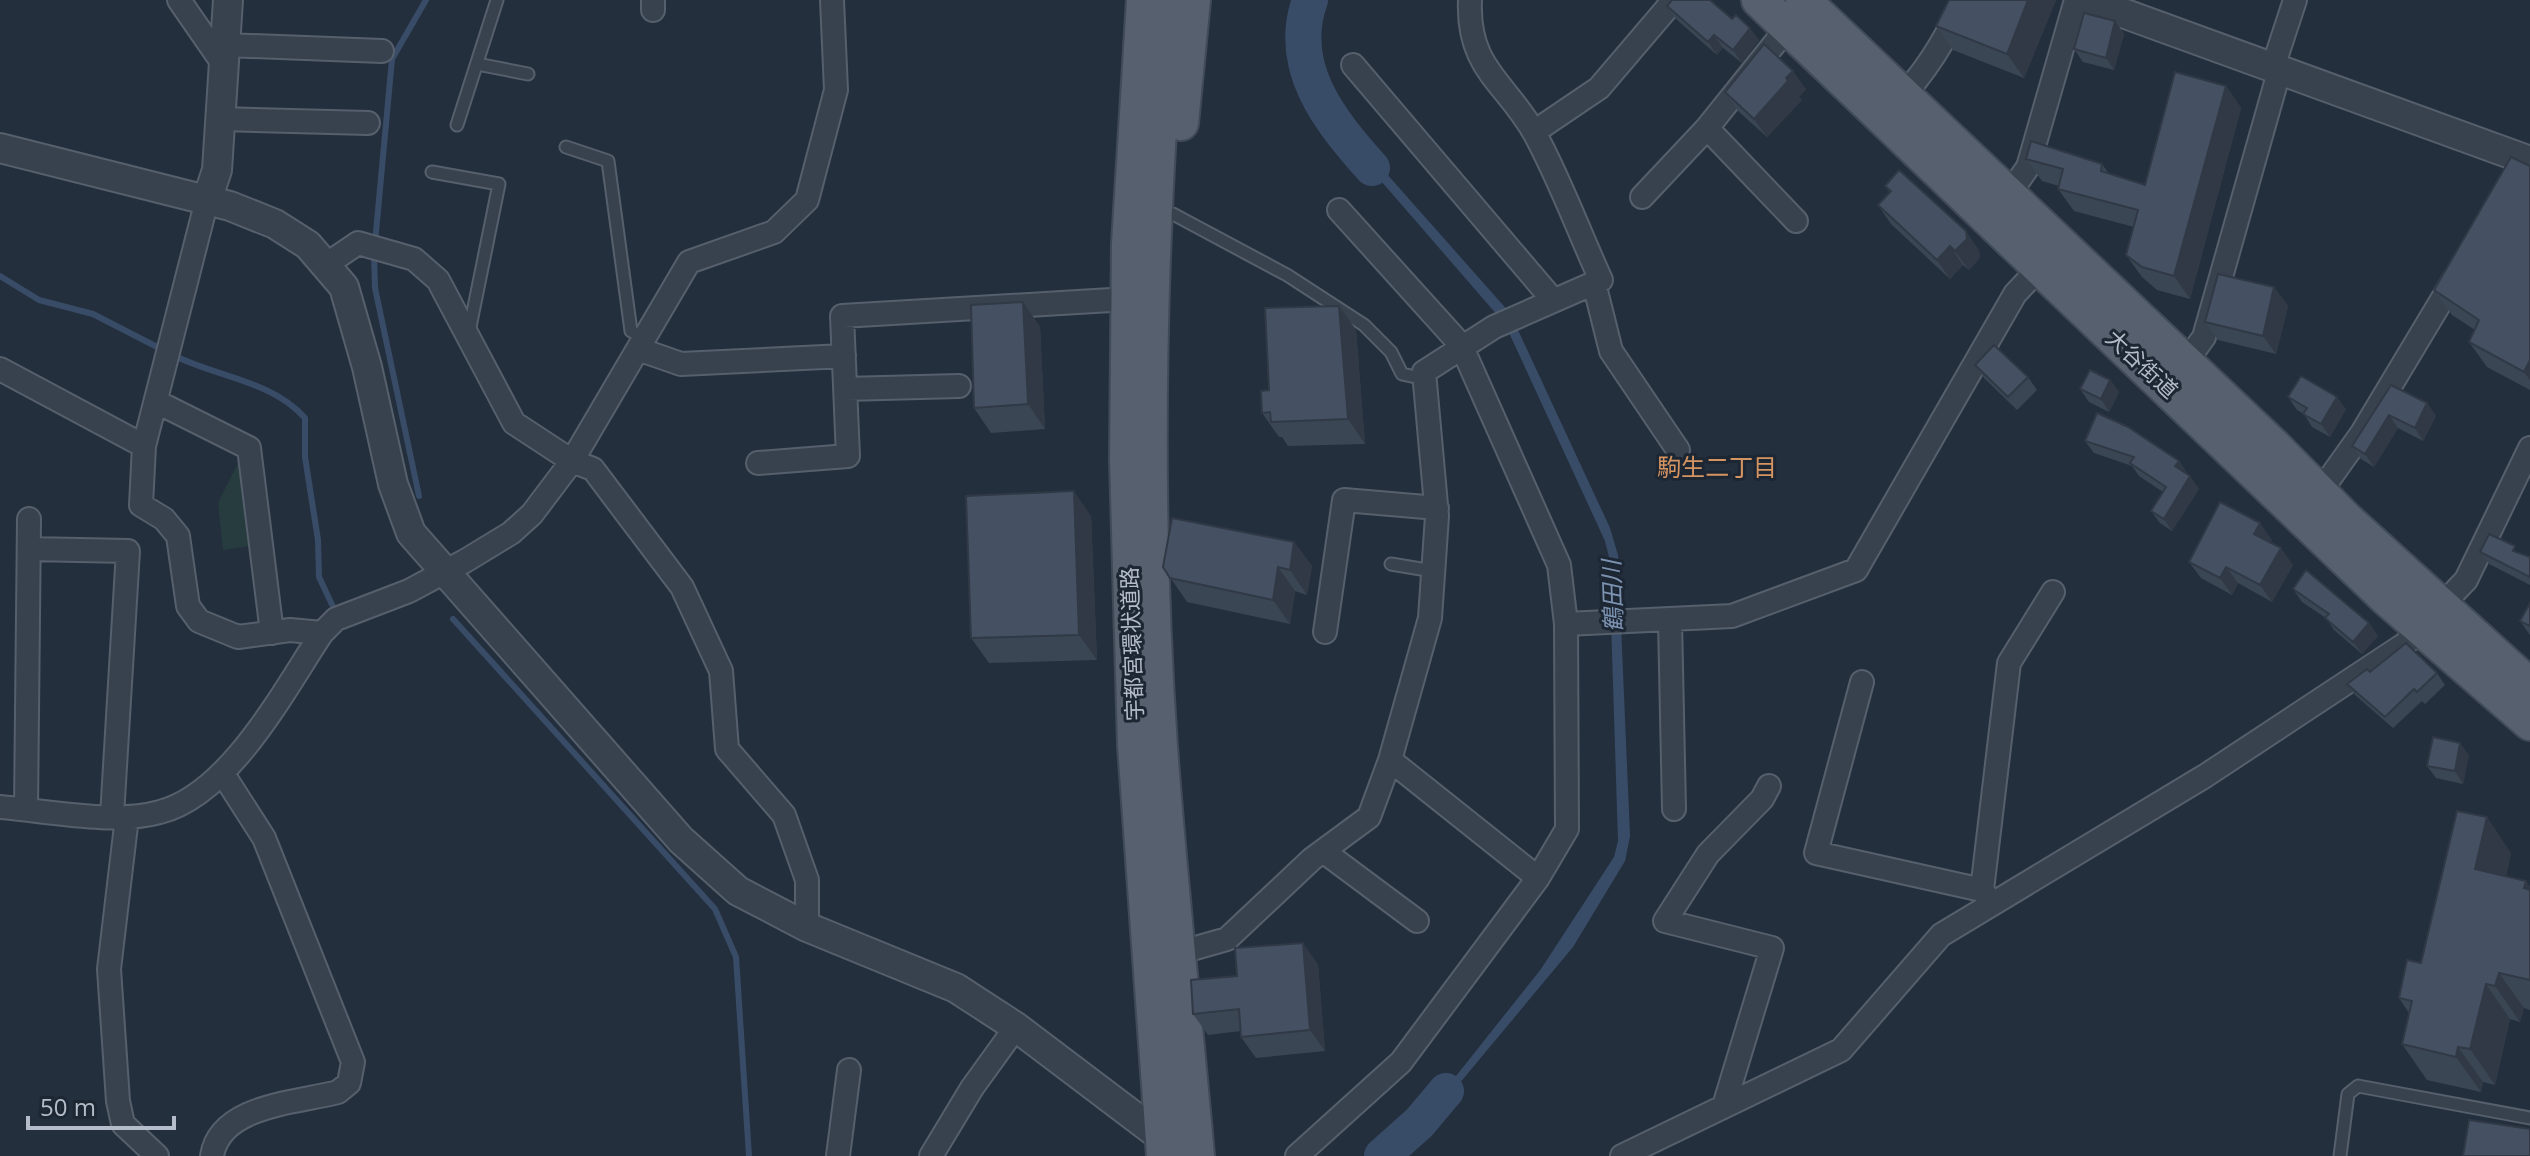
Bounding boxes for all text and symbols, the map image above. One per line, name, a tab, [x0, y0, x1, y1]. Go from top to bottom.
street label: 大谷街道	[2100, 322, 2185, 404]
district label: 駒生二丁目	[1657, 450, 1777, 483]
water label: 鶴田川	[1594, 557, 1629, 633]
street label: 宇都宮環状道路	[1113, 567, 1149, 722]
scale bar	[28, 1080, 174, 1130]
text: 50 m	[40, 1090, 96, 1123]

